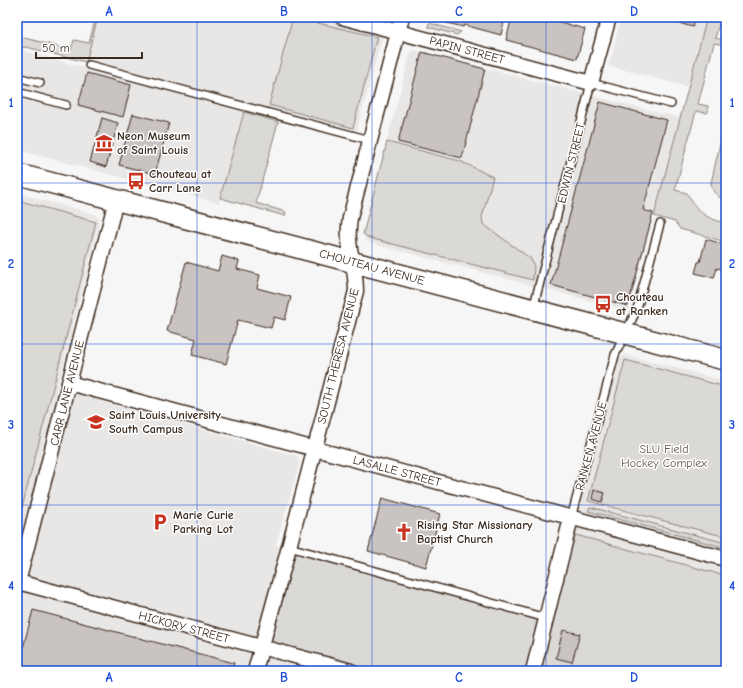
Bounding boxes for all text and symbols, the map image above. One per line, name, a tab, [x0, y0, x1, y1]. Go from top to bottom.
text: A	[105, 4, 113, 19]
text: B	[280, 4, 288, 19]
text: C	[455, 4, 463, 19]
text: D	[630, 4, 638, 19]
street label: PAPIN STREET	[428, 33, 507, 67]
scale bar	[36, 34, 142, 60]
text: 50 m	[42, 41, 70, 55]
text: 1	[8, 95, 14, 110]
text: 1	[729, 95, 735, 110]
street label: EDWIN STREET	[554, 121, 588, 205]
place label: Neon Museum of Saint Louis	[117, 129, 190, 157]
museum icon: Neon Museum of Saint Louis	[94, 133, 114, 153]
place label: Chouteau at Carr Lane	[149, 167, 212, 195]
bus stop icon: Chouteau at Carr Lane	[126, 171, 146, 191]
street label: CHOUTEAU AVENUE	[318, 246, 426, 288]
text: 2	[8, 256, 14, 271]
text: 2	[729, 256, 735, 271]
street label: SOUTH THERESA AVENUE	[314, 287, 362, 425]
place label: Chouteau at Ranken	[616, 290, 668, 318]
bus stop icon: Chouteau at Ranken	[593, 294, 613, 314]
street label: CARR LANE AVENUE	[47, 339, 87, 447]
street label: RANKEN AVENUE	[572, 400, 610, 492]
place label: Saint Louis University South Campus	[109, 408, 221, 436]
school or university icon: Saint Louis University South Campus	[86, 412, 106, 432]
text: 3	[8, 417, 14, 432]
text: 3	[729, 417, 735, 432]
park label: SLU Field Hockey Complex	[621, 442, 707, 470]
street label: LASALLE STREET	[351, 453, 443, 490]
place label: Marie Curie Parking Lot	[173, 508, 234, 536]
parking icon: Marie Curie Parking Lot	[150, 512, 170, 532]
place label: Rising Star Missionary Baptist Church	[417, 518, 533, 546]
church icon: Rising Star Missionary Baptist Church	[394, 522, 414, 542]
text: 4	[8, 578, 14, 593]
text: 4	[729, 578, 735, 593]
street label: HICKORY STREET	[137, 608, 232, 646]
text: A	[105, 670, 113, 685]
text: B	[280, 670, 288, 685]
text: C	[455, 670, 463, 685]
text: D	[630, 670, 638, 685]

